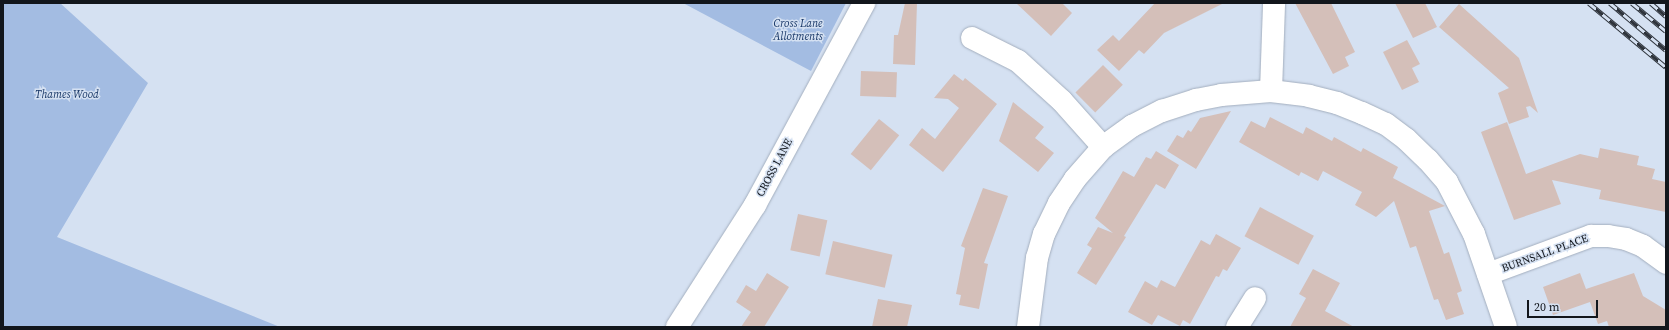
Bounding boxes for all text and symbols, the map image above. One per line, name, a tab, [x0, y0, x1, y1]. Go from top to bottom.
park label: Cross Lane Allotments	[773, 18, 823, 44]
park label: Thames Wood	[35, 88, 99, 102]
street label: CROSS LANE	[754, 137, 796, 199]
street label: BURNSALL PLACE	[1500, 232, 1590, 276]
scale bar	[1529, 292, 1600, 318]
text: 20 m	[1534, 299, 1560, 315]

